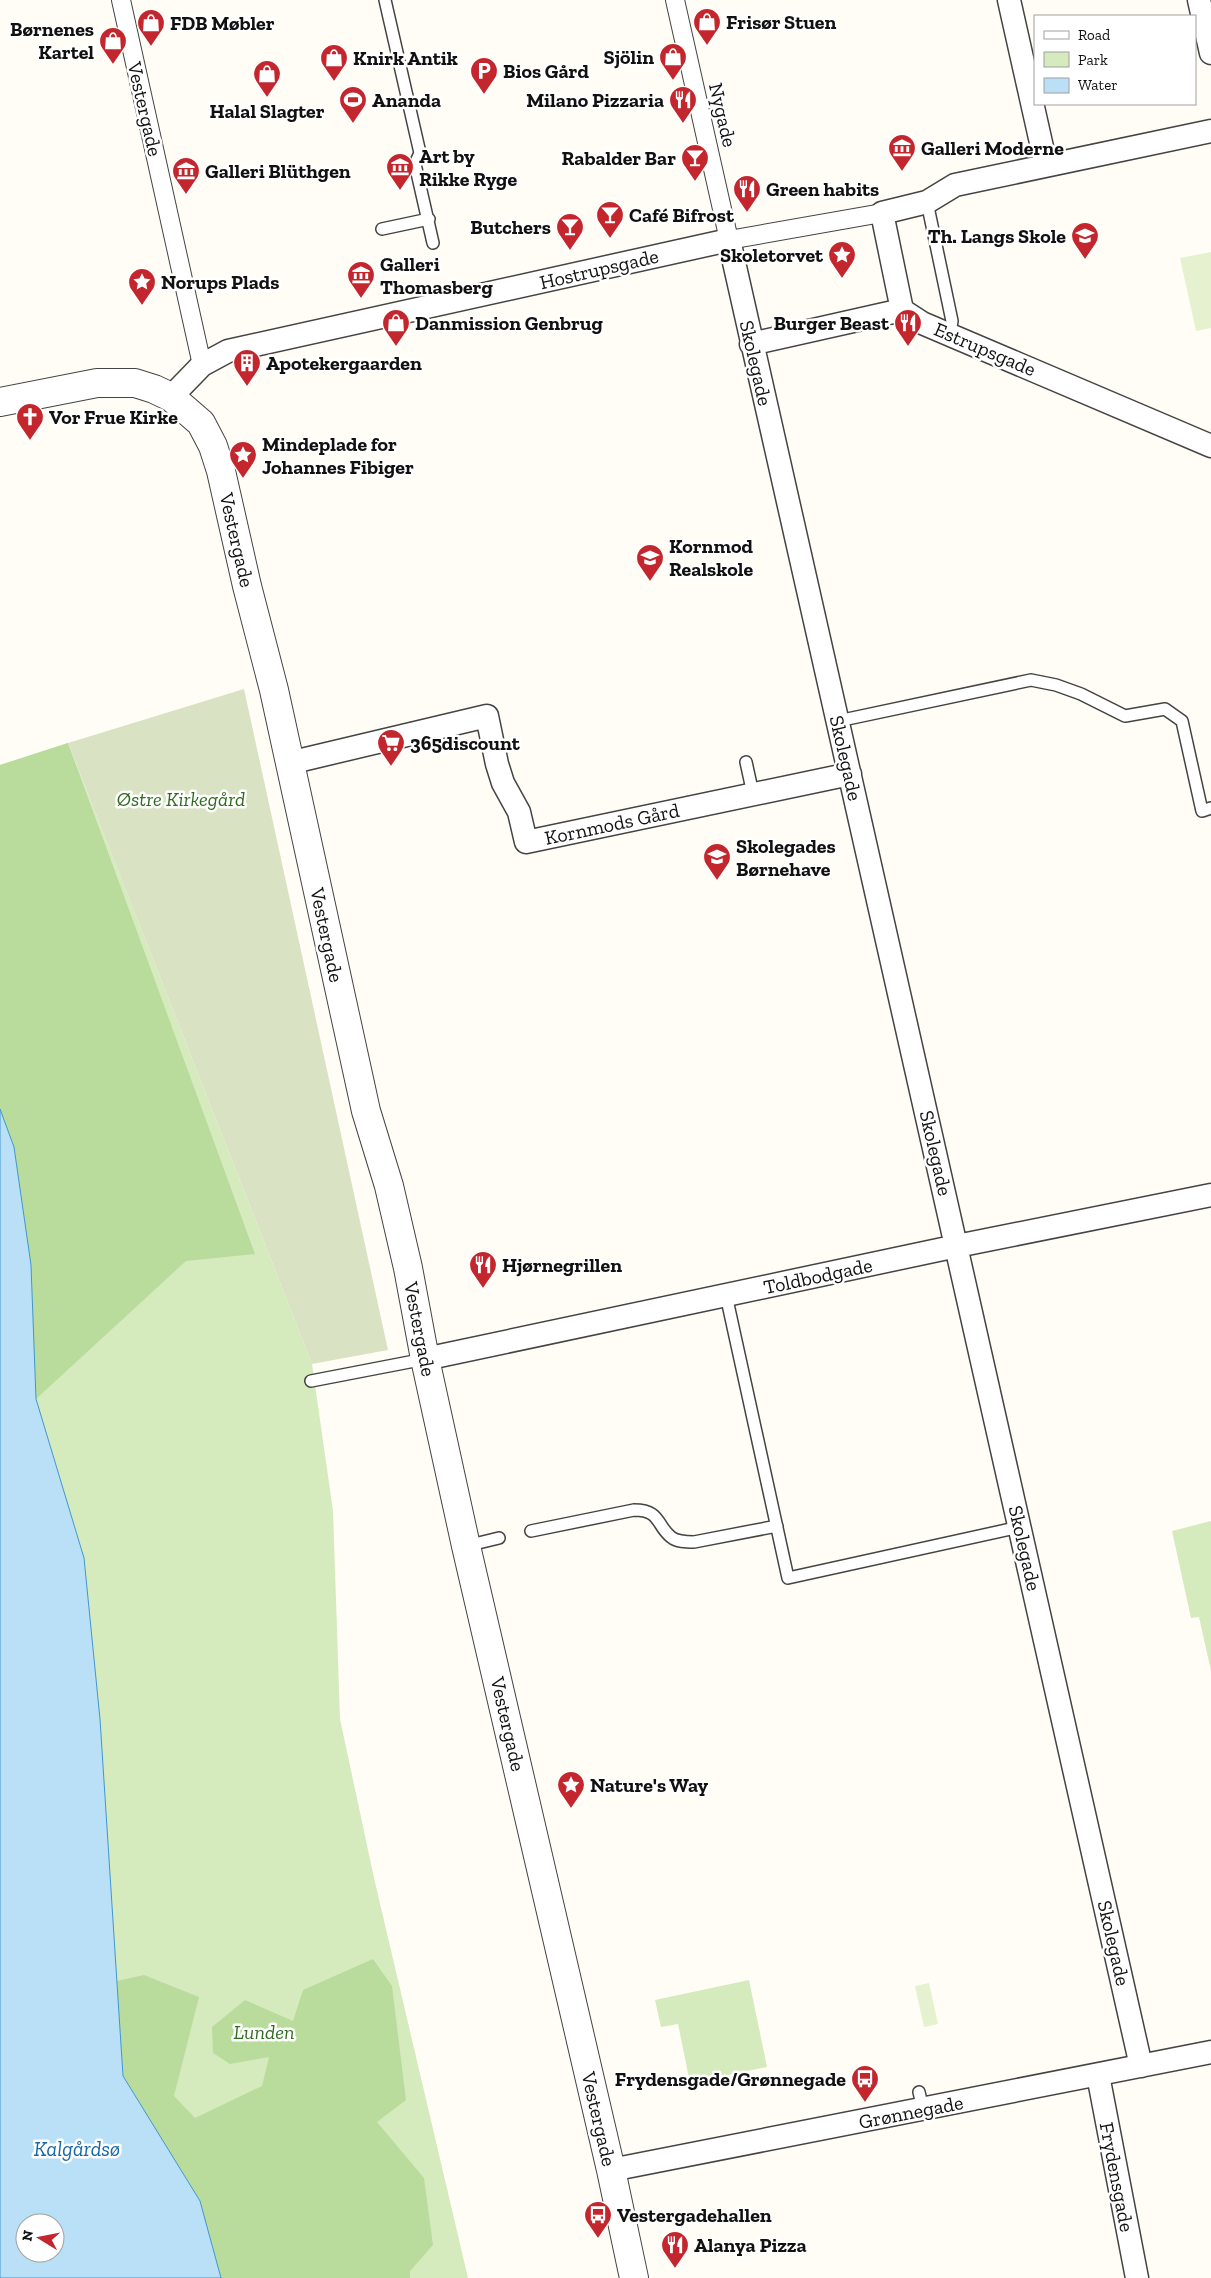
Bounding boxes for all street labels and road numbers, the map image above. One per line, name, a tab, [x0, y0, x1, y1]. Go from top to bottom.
street label: Vestergade	[122, 59, 167, 158]
street label: Nygade	[704, 81, 742, 149]
street label: Hostrupsgade	[537, 244, 661, 294]
street label: Estrupsgade	[930, 317, 1040, 381]
street label: Skolegade	[735, 318, 777, 408]
street label: Vestergade	[214, 490, 259, 589]
street label: Skolegade	[825, 713, 867, 803]
street label: Kornmods Gård	[542, 798, 682, 850]
street label: Vestergade	[305, 885, 349, 984]
street label: Skolegade	[915, 1108, 957, 1198]
street label: Toldbodgade	[761, 1253, 875, 1299]
street label: Vestergade	[399, 1279, 441, 1378]
street label: Skolegade	[1004, 1503, 1046, 1593]
street label: Vestergade	[485, 1674, 530, 1773]
street label: Skolegade	[1093, 1898, 1135, 1988]
street label: Vestergade	[576, 2069, 621, 2168]
street label: Grønnegade	[857, 2090, 965, 2134]
street label: Frydensgade	[1095, 2120, 1139, 2234]

